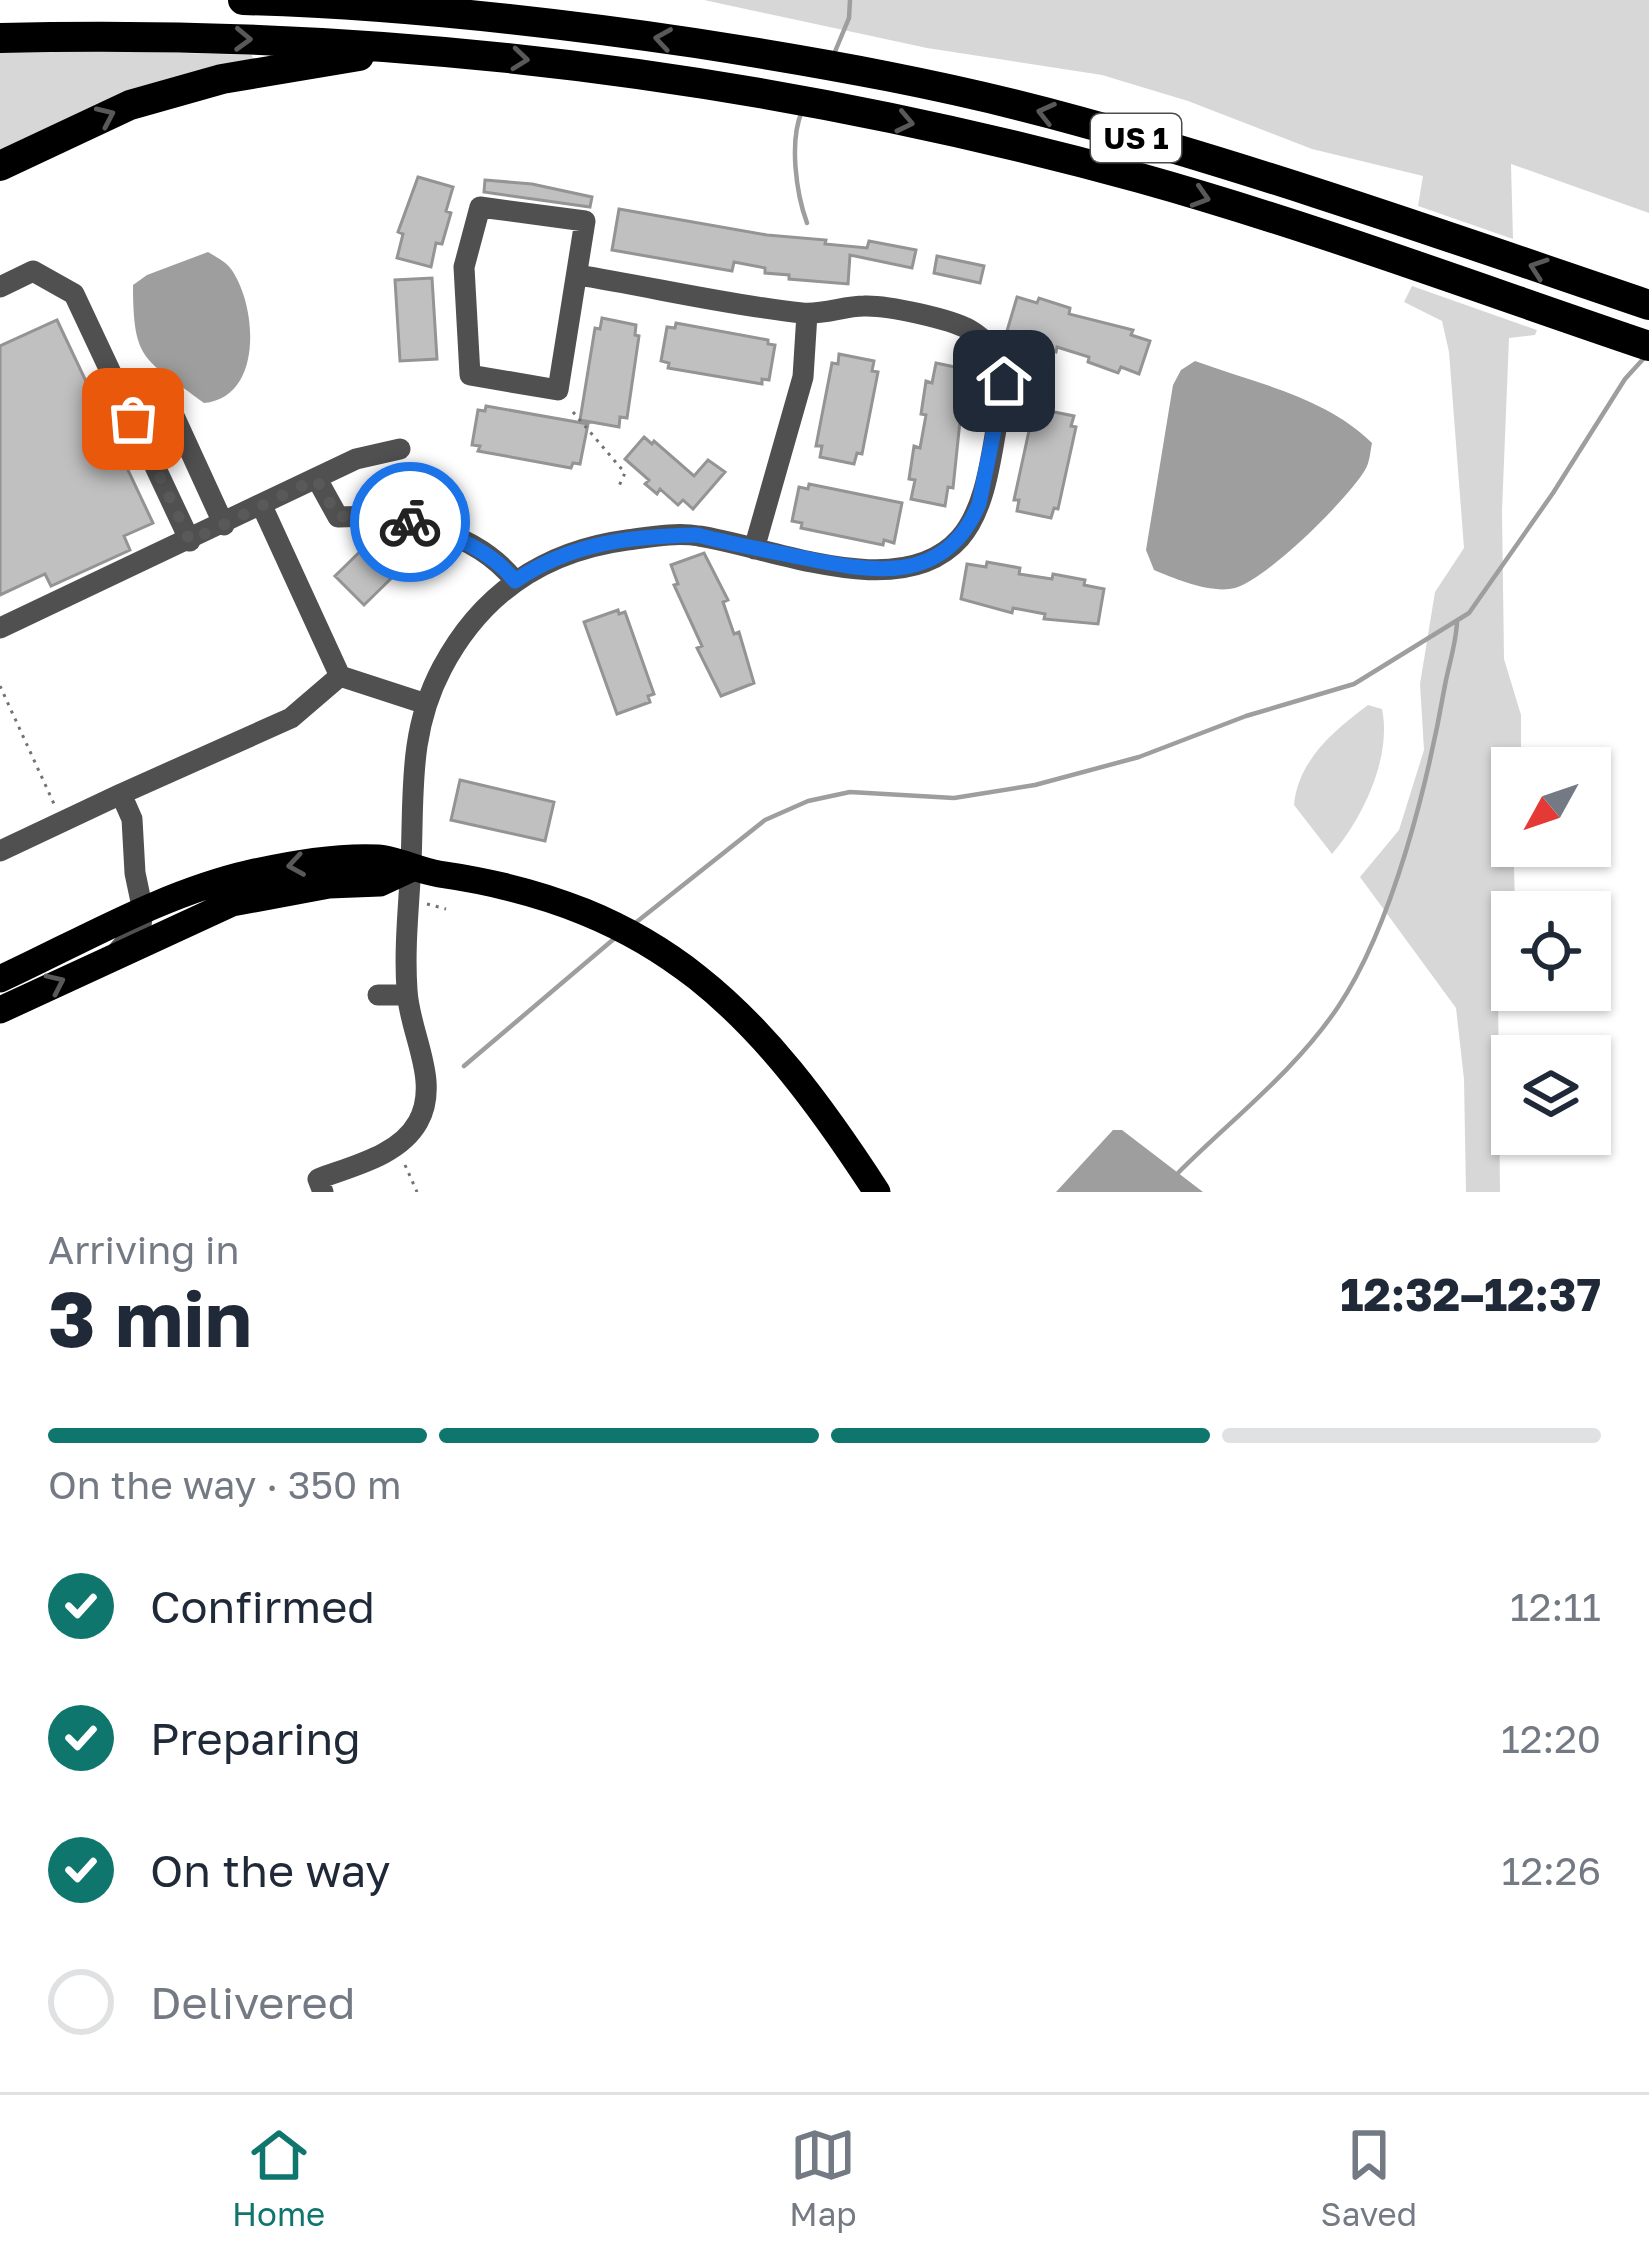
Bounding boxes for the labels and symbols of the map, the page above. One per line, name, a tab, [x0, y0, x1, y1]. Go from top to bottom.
one-way arrow	[234, 25, 253, 51]
one-way arrow	[654, 27, 674, 52]
one-way arrow	[511, 46, 530, 71]
one-way arrow	[1036, 102, 1057, 127]
one-way arrow	[94, 106, 115, 130]
one-way arrow	[894, 108, 914, 133]
road number: US 1	[1091, 114, 1181, 162]
one-way arrow	[1190, 183, 1211, 208]
one-way arrow	[1528, 257, 1549, 282]
pin	[953, 330, 1055, 432]
pin	[82, 368, 184, 470]
courier	[350, 462, 470, 582]
north arrow	[1491, 747, 1611, 867]
one-way arrow	[286, 852, 306, 877]
one-way arrow	[44, 974, 65, 998]

